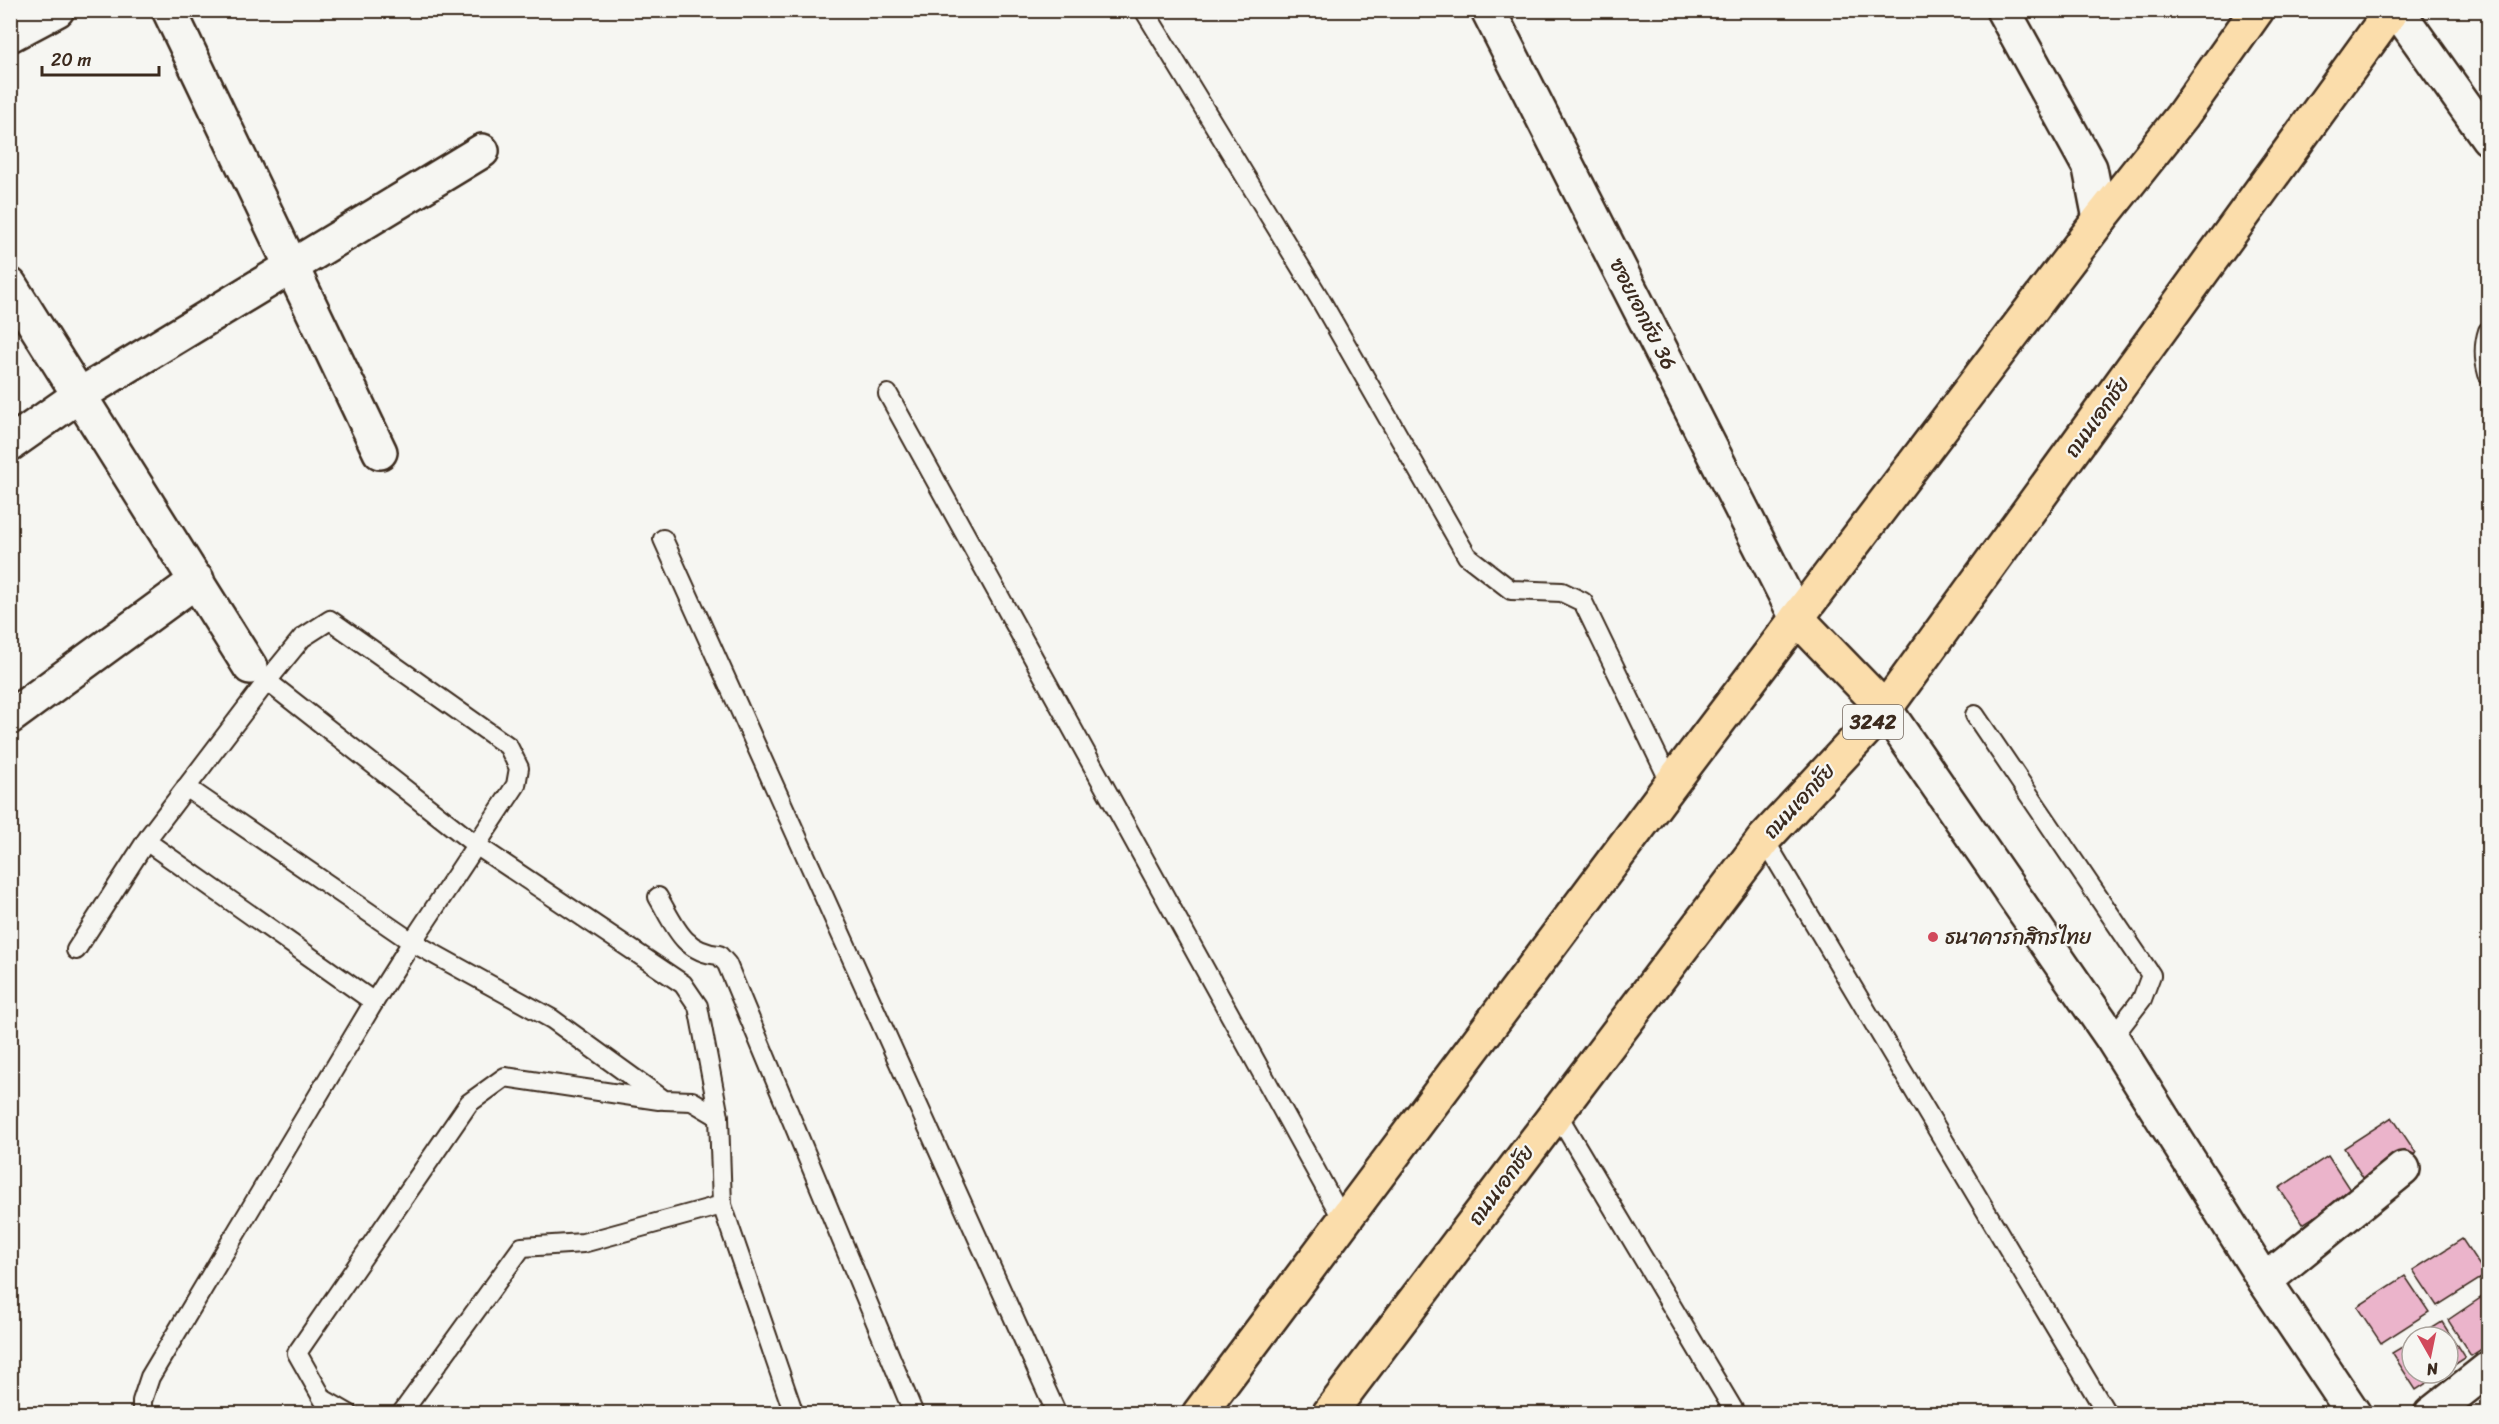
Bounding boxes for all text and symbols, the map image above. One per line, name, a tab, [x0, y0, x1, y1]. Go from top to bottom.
scale bar	[42, 39, 159, 77]
text: 20 m	[51, 44, 91, 76]
street label: ซอยเอกชัย 36	[1598, 251, 1688, 377]
street label: ถนนเอกชัย	[2054, 368, 2140, 466]
road number: 3242	[1843, 705, 1903, 739]
street label: ถนนเอกชัย	[1753, 754, 1845, 848]
place label: ธนาคารกสิกรไทย	[1945, 918, 2091, 956]
marker: ธนาคารกสิกรไทย	[1926, 930, 1940, 944]
street label: ถนนเอกชัย	[1458, 1136, 1544, 1234]
north arrow	[2400, 1325, 2460, 1385]
text: N	[2424, 1354, 2441, 1385]

